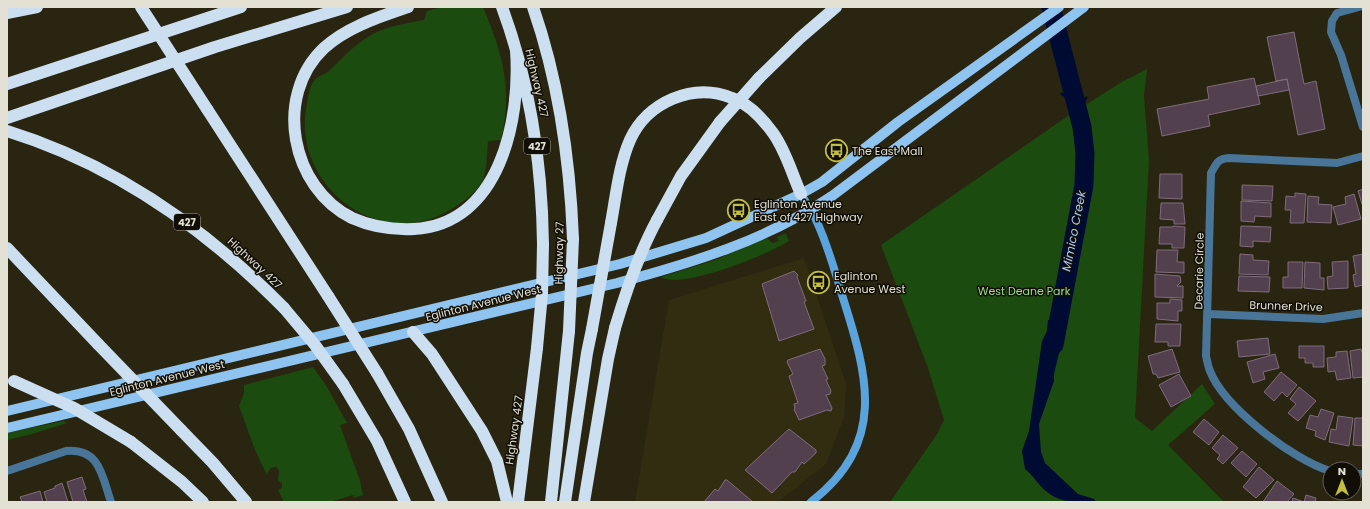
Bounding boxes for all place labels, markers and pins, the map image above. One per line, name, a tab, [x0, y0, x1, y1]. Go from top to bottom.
bus stop icon: The East Mall	[823, 138, 849, 164]
place label: The East Mall	[852, 143, 923, 159]
place label: Eglinton Avenue East of 427 Highway	[754, 196, 864, 225]
bus stop icon: Eglinton Avenue East of 427 Highway	[726, 197, 752, 223]
place label: Eglinton Avenue West	[834, 268, 906, 297]
bus stop icon: Eglinton Avenue West	[805, 269, 831, 295]

